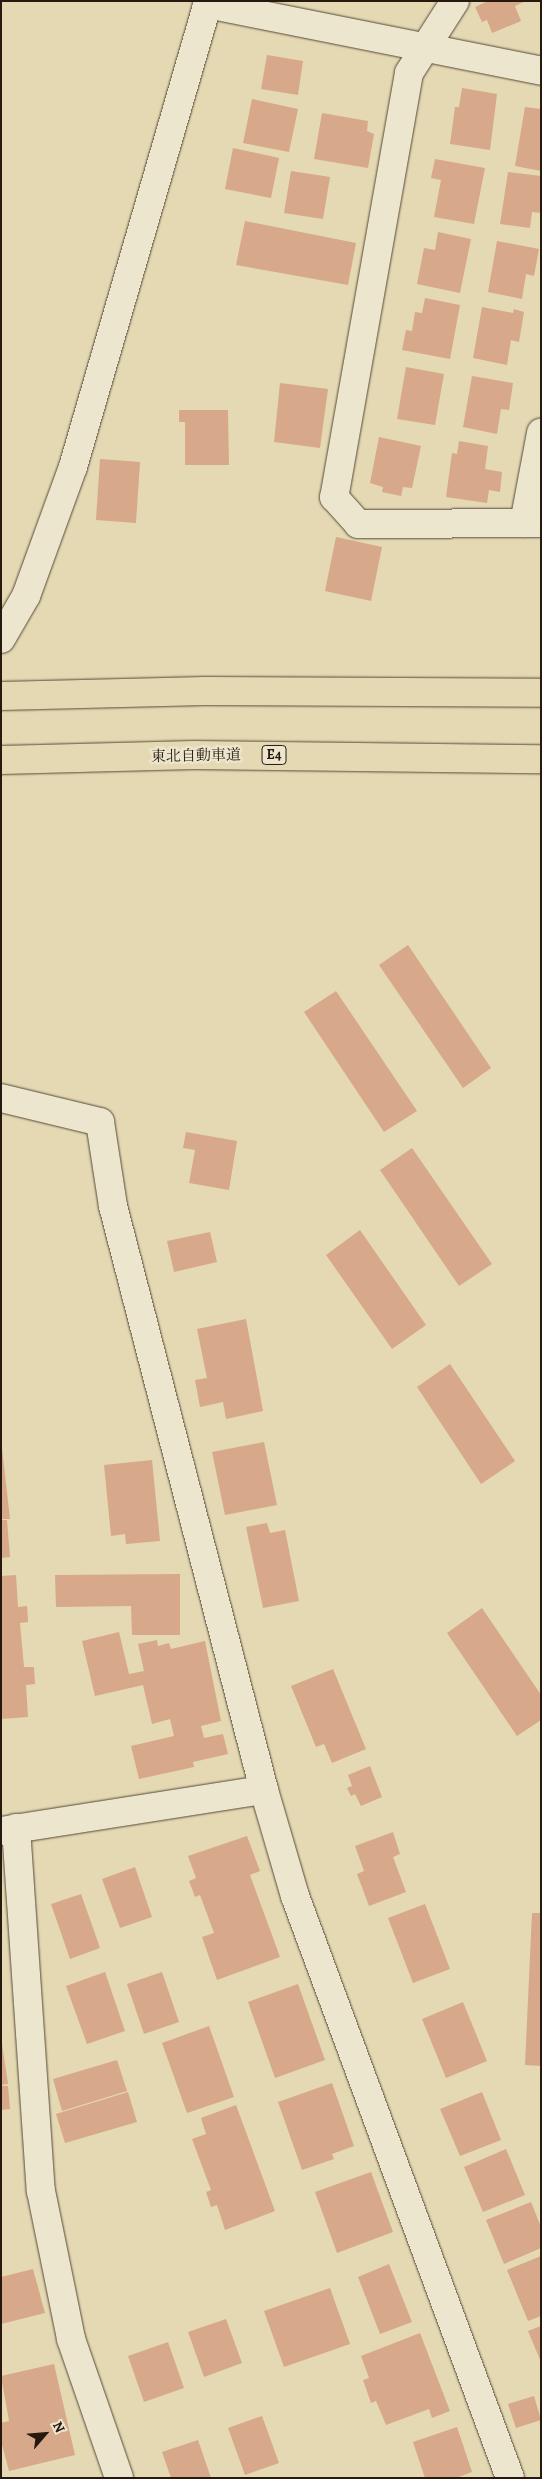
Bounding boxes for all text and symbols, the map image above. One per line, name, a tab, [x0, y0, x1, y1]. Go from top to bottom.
road number: E4	[262, 744, 286, 766]
street label: 東北自動車道	[151, 746, 241, 766]
north arrow	[20, 2409, 70, 2459]
text: N	[48, 2418, 70, 2436]

